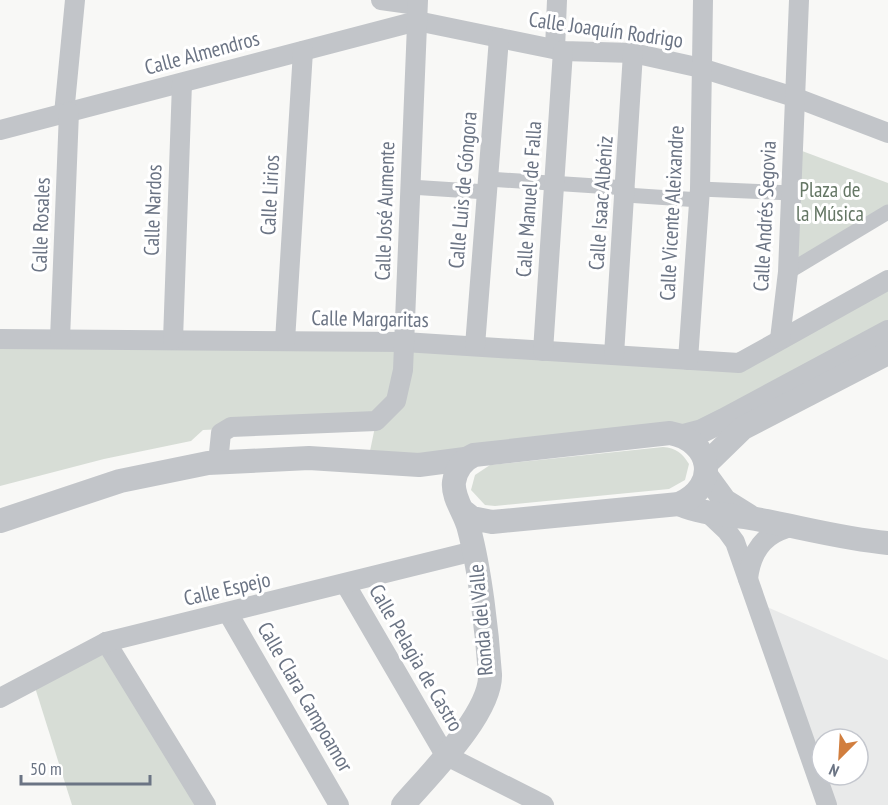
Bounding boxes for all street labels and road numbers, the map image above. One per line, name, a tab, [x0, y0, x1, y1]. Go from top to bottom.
street label: Calle Joaquín Rodrigo	[527, 5, 685, 54]
street label: Calle Almendros	[142, 24, 262, 81]
street label: Calle Luis de Góngora	[442, 110, 483, 270]
street label: Calle Manuel de Falla	[510, 120, 547, 278]
street label: Calle Vicente Aleixandre	[653, 125, 690, 301]
street label: Calle Isaac Albéniz	[582, 135, 619, 271]
street label: Calle Andrés Segovia	[747, 140, 782, 292]
street label: Calle José Aumente	[369, 141, 400, 281]
street label: Calle Lirios	[254, 154, 285, 236]
street label: Calle Nardos	[137, 164, 168, 256]
street label: Calle Rosales	[25, 177, 56, 273]
street label: Calle Margaritas	[311, 304, 429, 333]
street label: Ronda del Valle	[462, 563, 499, 677]
street label: Calle Espejo	[181, 565, 273, 612]
street label: Calle Pelagia de Castro	[363, 579, 470, 736]
street label: Calle Clara Campoamor	[252, 617, 359, 777]

